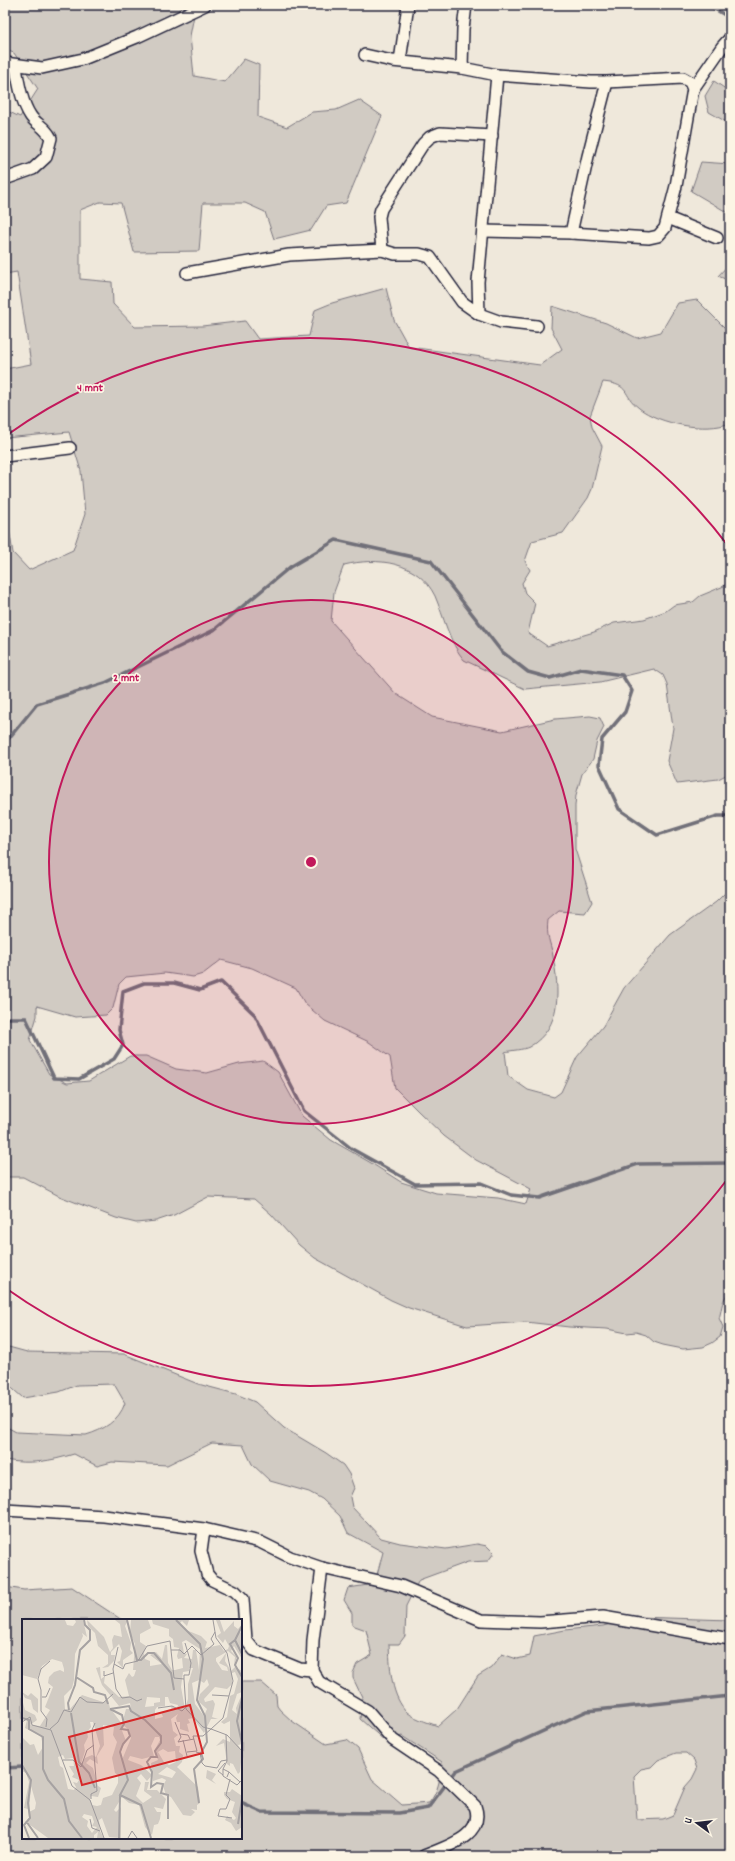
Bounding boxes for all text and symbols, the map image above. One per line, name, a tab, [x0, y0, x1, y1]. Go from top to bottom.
text: 4 mnt	[77, 380, 104, 397]
text: 2 mnt	[113, 670, 140, 687]
centre of rings	[304, 855, 318, 869]
inset map	[22, 1619, 242, 1839]
north arrow	[677, 1803, 717, 1843]
text: U	[681, 1816, 698, 1826]

